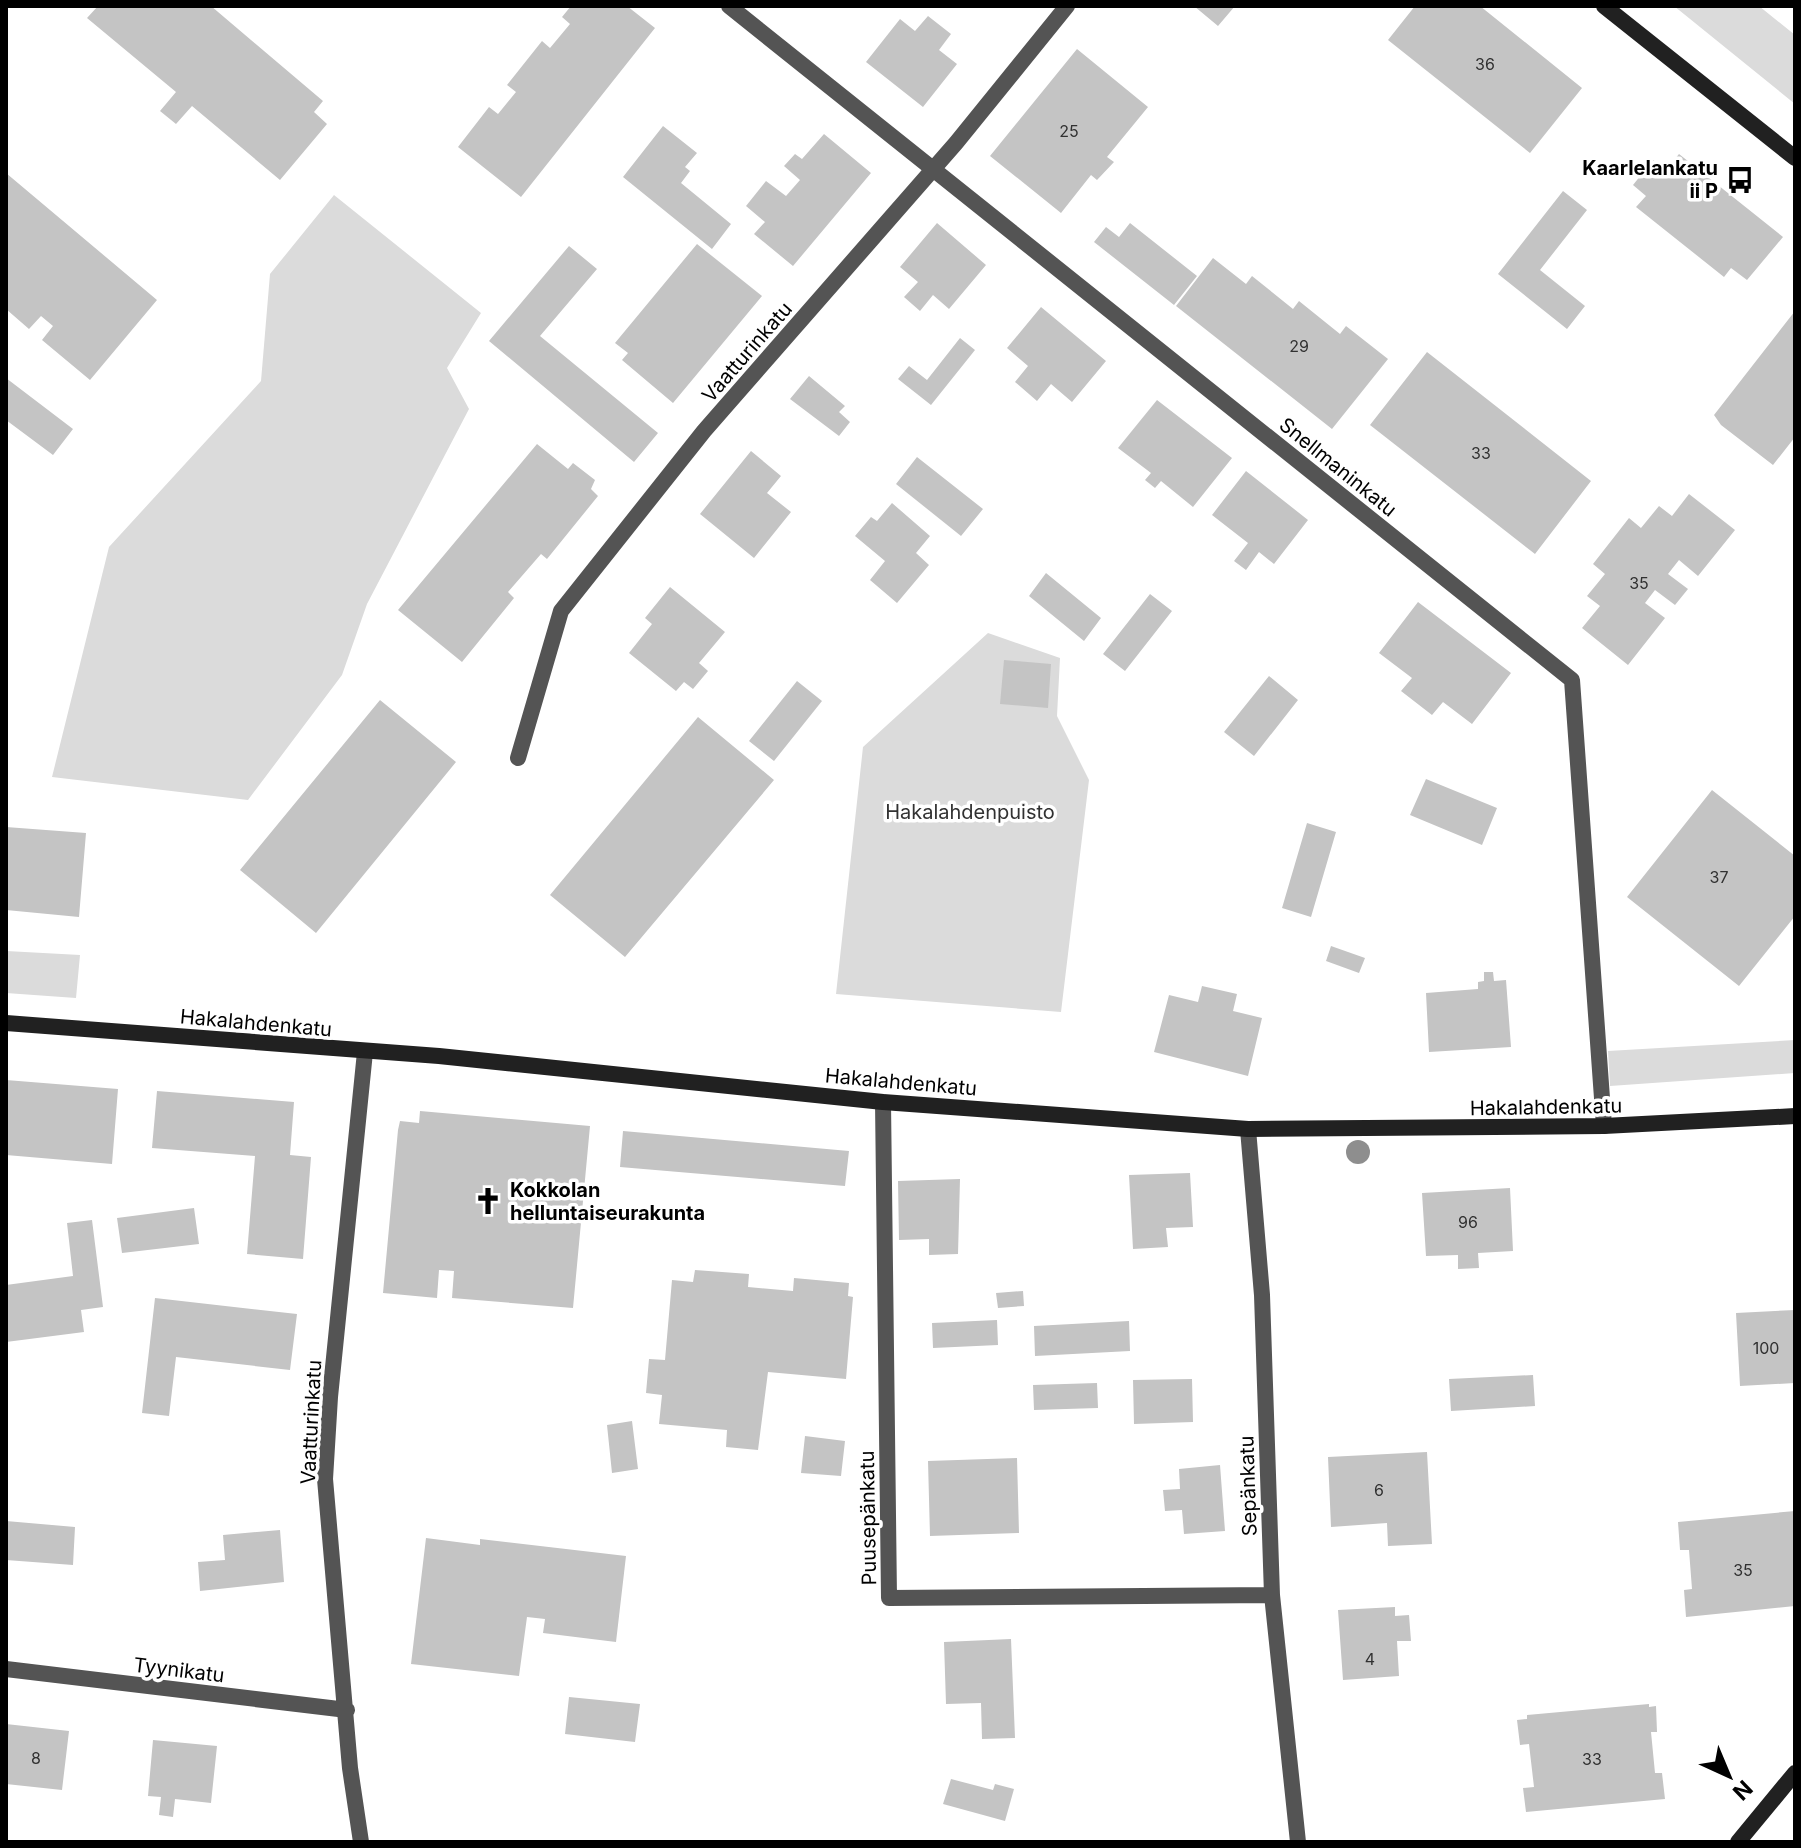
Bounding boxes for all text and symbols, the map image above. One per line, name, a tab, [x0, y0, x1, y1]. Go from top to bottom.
house number: 36	[1475, 54, 1495, 74]
house number: 25	[1059, 121, 1079, 141]
place label: Kaarlelankatu ii P	[1582, 156, 1718, 203]
bus stop icon: Kaarlelankatu ii P	[1725, 165, 1755, 195]
street label: Vaatturinkatu	[697, 297, 797, 407]
house number: 29	[1289, 336, 1309, 356]
street label: Snellmaninkatu	[1275, 412, 1401, 522]
house number: 33	[1471, 443, 1491, 463]
house number: 35	[1629, 573, 1649, 593]
park label: Hakalahdenpuisto	[885, 800, 1055, 824]
house number: 37	[1710, 867, 1728, 887]
street label: Hakalahdenkatu	[179, 1004, 333, 1042]
street label: Hakalahdenkatu	[824, 1063, 978, 1101]
street label: Hakalahdenkatu	[1470, 1094, 1622, 1120]
place label: Kokkolan helluntaiseurakunta	[510, 1178, 705, 1225]
church icon: Kokkolan helluntaiseurakunta	[473, 1186, 503, 1216]
house number: 96	[1458, 1212, 1478, 1232]
house number: 100	[1753, 1338, 1779, 1358]
street label: Vaatturinkatu	[296, 1359, 326, 1485]
street label: Sepänkatu	[1234, 1435, 1262, 1537]
street label: Puusepänkatu	[855, 1450, 881, 1586]
house number: 6	[1374, 1480, 1384, 1500]
house number: 35	[1733, 1560, 1753, 1580]
house number: 4	[1365, 1649, 1375, 1669]
street label: Tyynikatu	[132, 1653, 226, 1687]
north arrow	[1689, 1736, 1769, 1816]
house number: 8	[31, 1748, 41, 1768]
house number: 33	[1582, 1749, 1602, 1769]
text: N	[1728, 1775, 1758, 1806]

